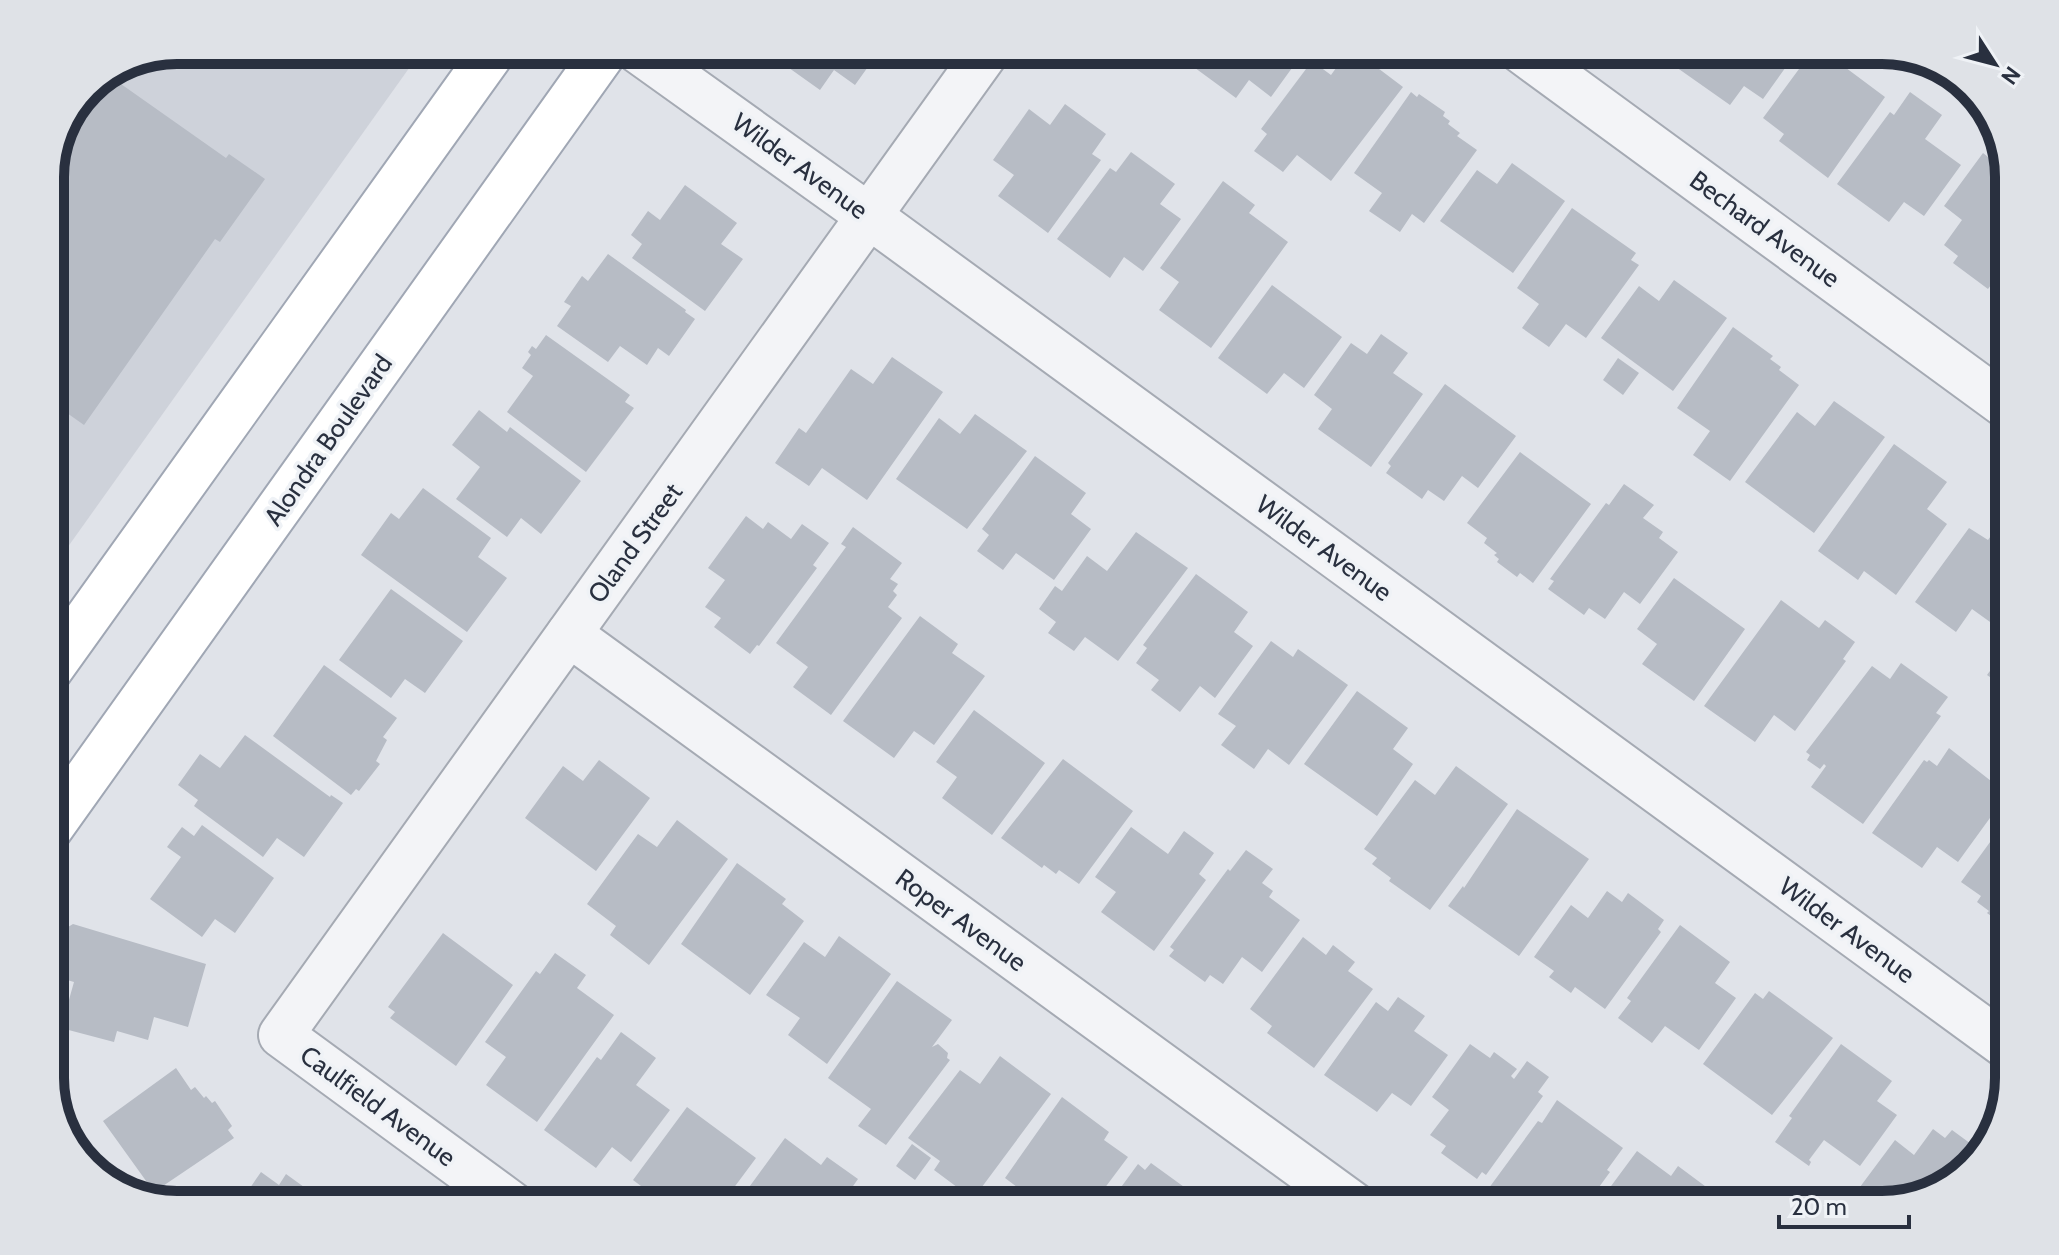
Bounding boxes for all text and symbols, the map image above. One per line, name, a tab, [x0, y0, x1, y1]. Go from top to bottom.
north arrow	[1955, 24, 2035, 104]
text: N	[1995, 61, 2026, 90]
street label: Wilder Avenue	[726, 106, 874, 226]
street label: Bechard Avenue	[1684, 164, 1846, 294]
street label: Alondra Boulevard	[257, 348, 399, 532]
street label: Oland Street	[581, 477, 689, 609]
street label: Wilder Avenue	[1250, 488, 1398, 608]
street label: Roper Avenue	[889, 862, 1033, 978]
street label: Wilder Avenue	[1773, 870, 1921, 990]
street label: Caulfield Avenue	[294, 1039, 462, 1173]
scale bar	[1779, 1179, 1909, 1229]
text: 20 m	[1791, 1192, 1847, 1221]

